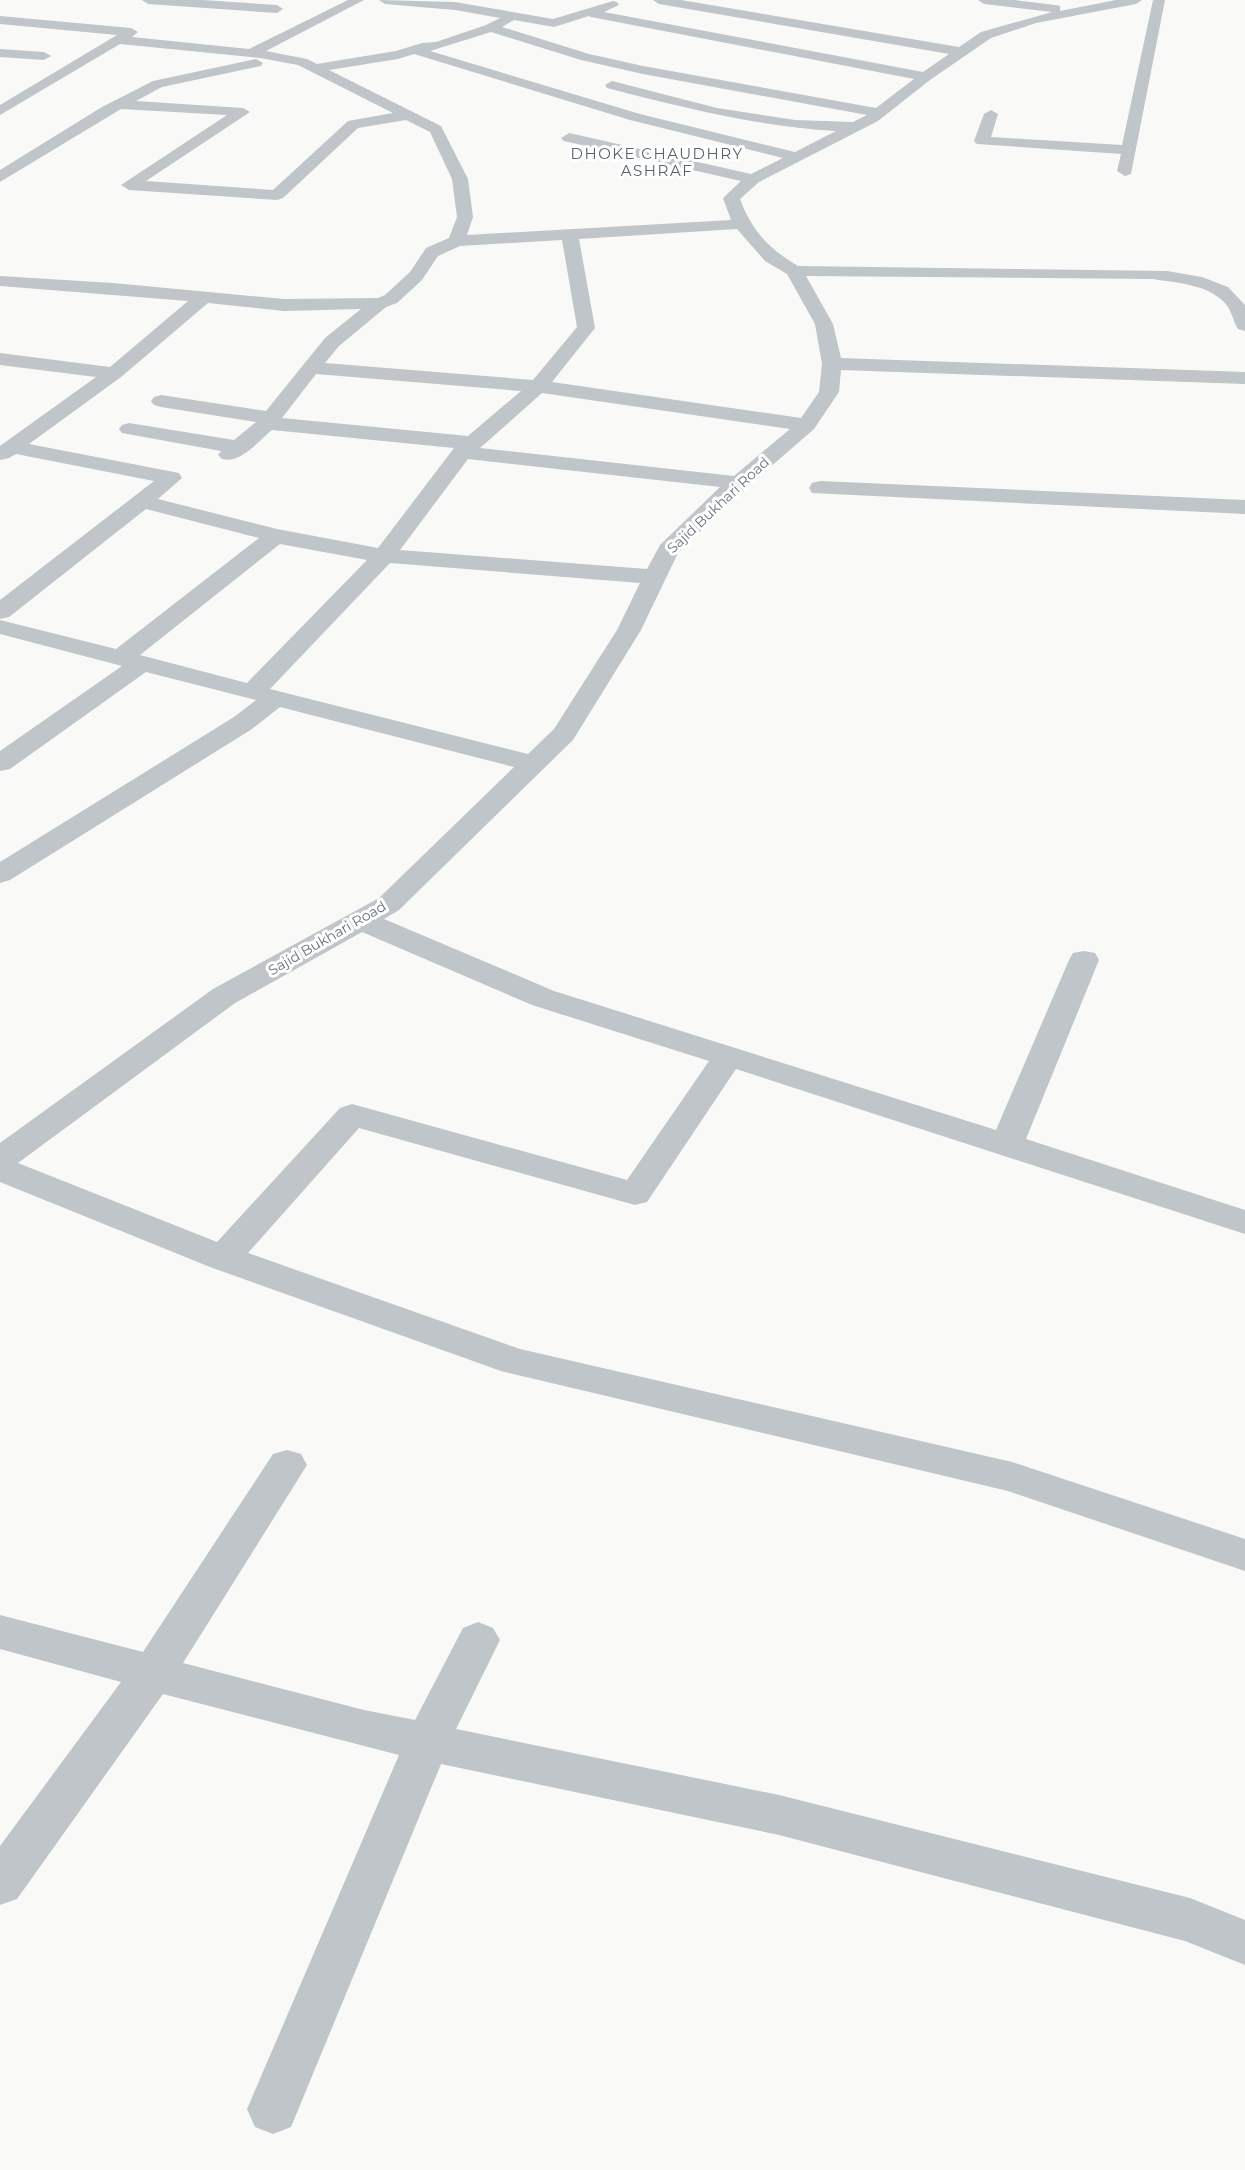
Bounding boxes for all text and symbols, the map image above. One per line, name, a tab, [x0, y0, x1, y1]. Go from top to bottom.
district label: DHOKE CHAUDHRY ASHRAF	[571, 144, 743, 180]
street label: Sajid Bukhari Road	[663, 453, 773, 557]
street label: Sajid Bukhari Road	[265, 897, 389, 979]

